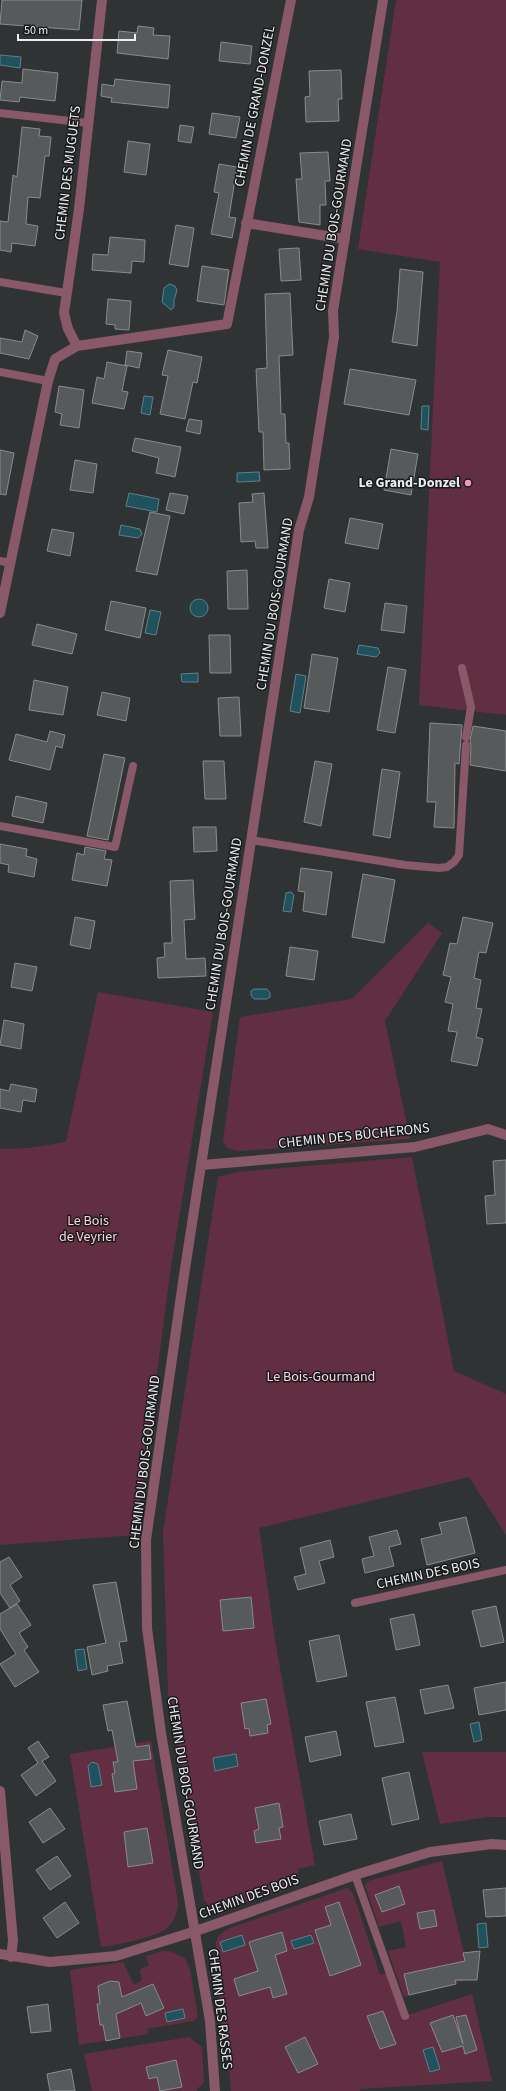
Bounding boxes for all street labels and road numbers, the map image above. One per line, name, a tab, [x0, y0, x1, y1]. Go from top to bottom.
street label: CHEMIN DE GRAND-DONZEL	[230, 23, 280, 188]
street label: CHEMIN DES MUGUETS	[50, 105, 86, 241]
street label: CHEMIN DU BOIS-GOURMAND	[310, 137, 358, 313]
street label: CHEMIN DU BOIS-GOURMAND	[251, 516, 299, 692]
street label: CHEMIN DU BOIS-GOURMAND	[200, 836, 248, 1012]
street label: CHEMIN DES BÛCHERONS	[277, 1118, 431, 1154]
street label: CHEMIN DU BOIS-GOURMAND	[124, 1374, 166, 1550]
street label: CHEMIN DES BOIS	[374, 1553, 482, 1595]
street label: CHEMIN DU BOIS-GOURMAND	[161, 1695, 209, 1871]
street label: CHEMIN DES BOIS	[196, 1870, 302, 1924]
street label: CHEMIN DES RASSES	[203, 1947, 237, 2071]

